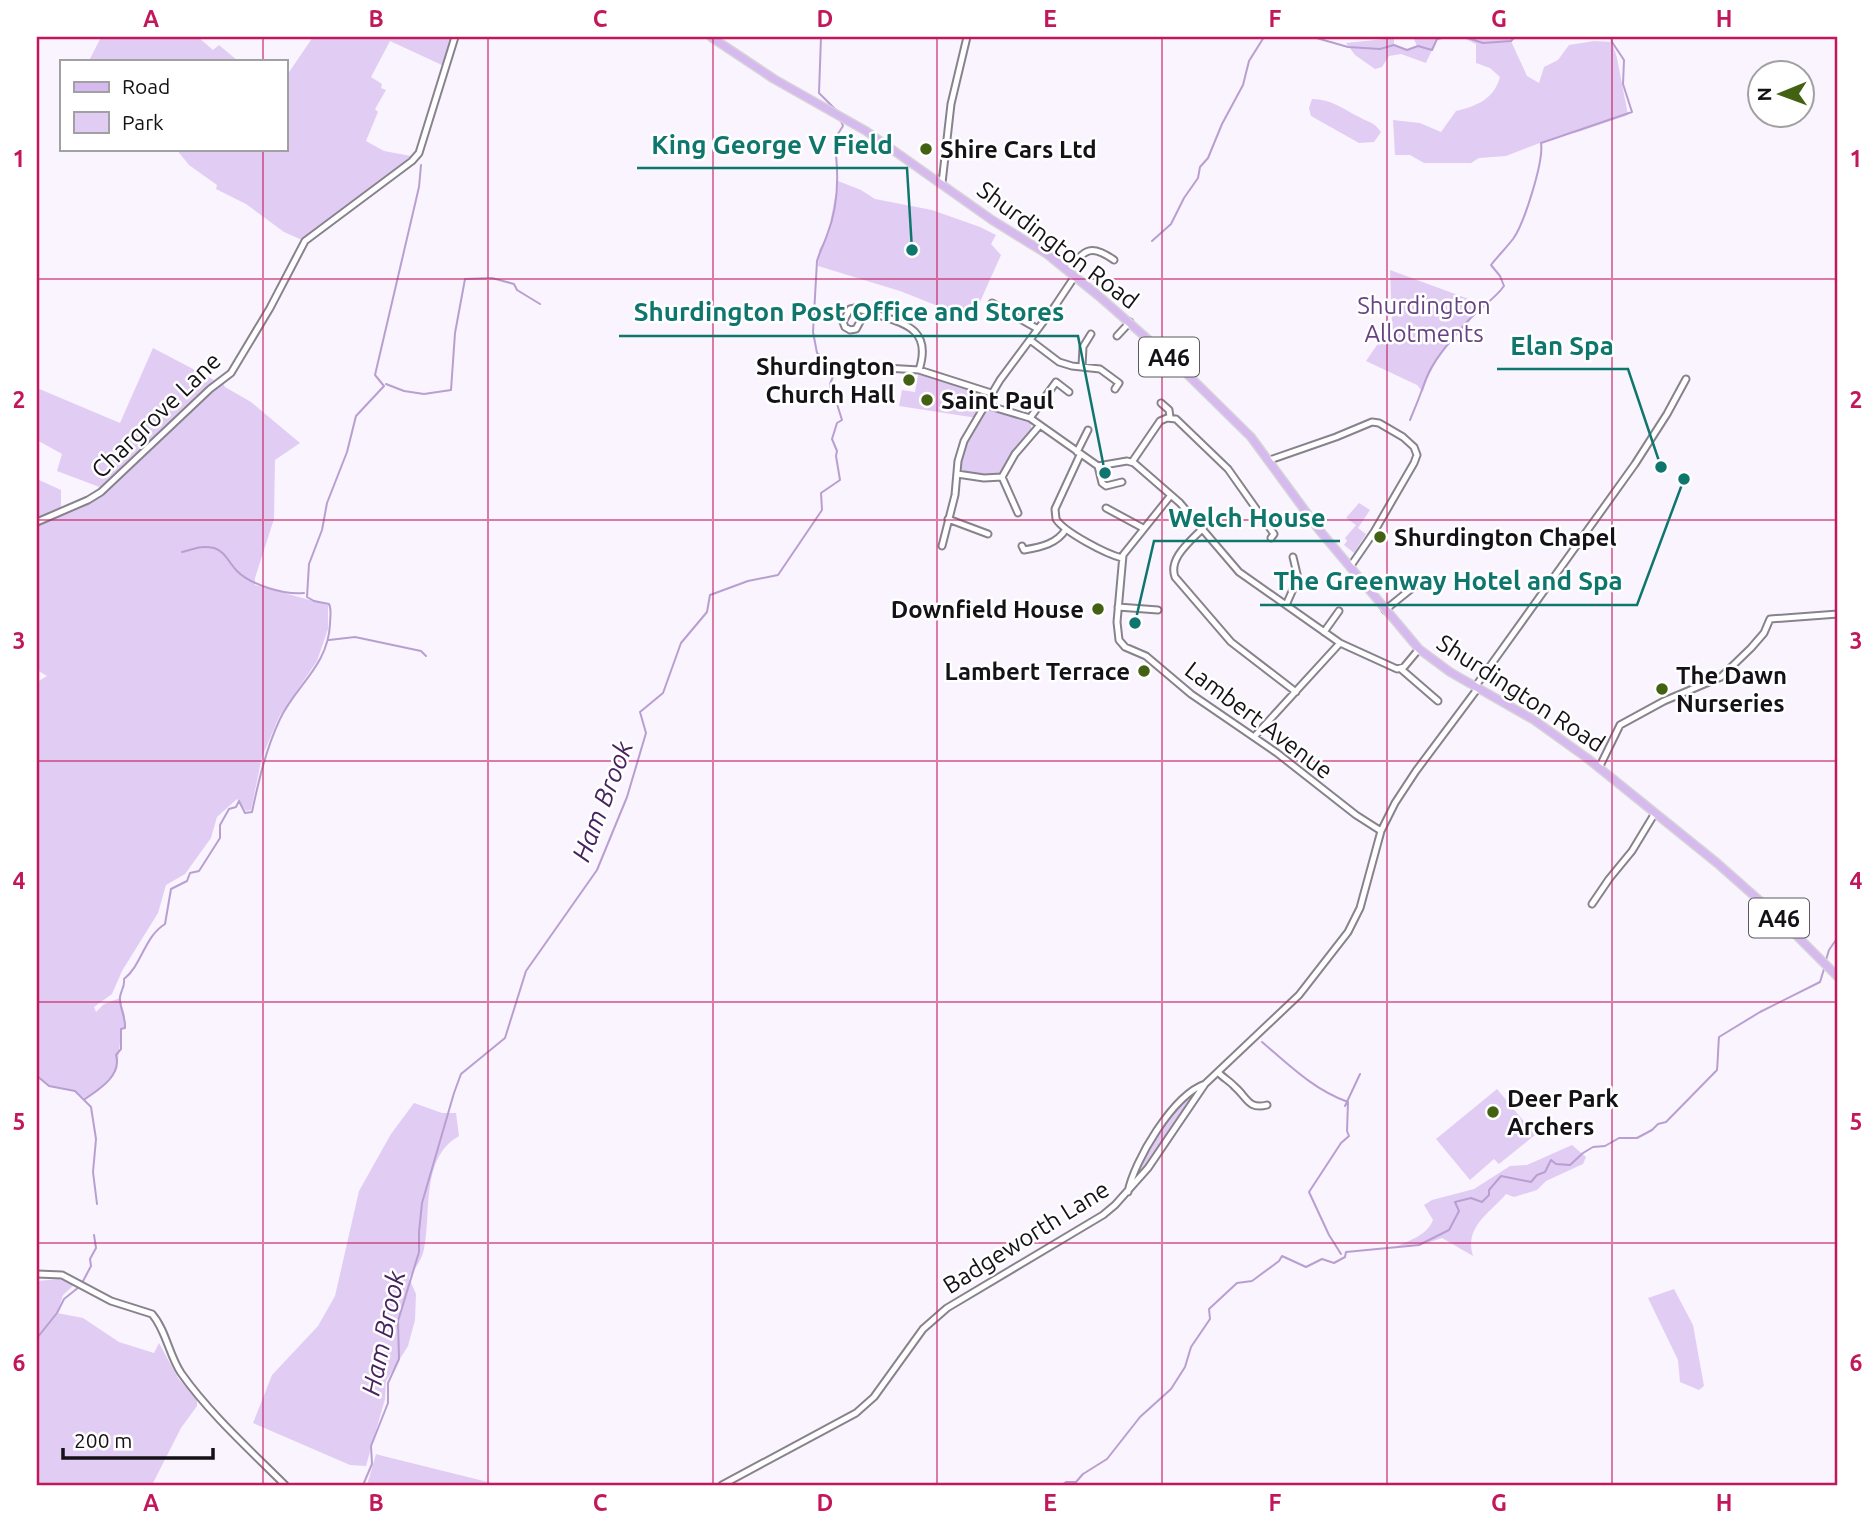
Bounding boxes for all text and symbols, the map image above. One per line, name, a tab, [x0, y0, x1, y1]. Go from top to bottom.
text: A	[143, 6, 159, 31]
text: B	[368, 6, 384, 31]
text: C	[593, 6, 608, 31]
text: D	[817, 6, 833, 31]
text: E	[1043, 6, 1057, 31]
text: F	[1269, 6, 1282, 31]
text: G	[1491, 6, 1507, 31]
text: H	[1716, 6, 1732, 31]
legend	[60, 60, 287, 150]
north arrow	[1745, 60, 1815, 130]
text: Road	[122, 74, 170, 98]
text: N	[1753, 87, 1775, 102]
text: Park	[122, 110, 164, 134]
callout: King George V Field	[637, 121, 907, 168]
text: King George V Field	[651, 130, 893, 159]
place label: Shire Cars Ltd	[940, 136, 1097, 163]
marker: Shire Cars Ltd	[918, 141, 934, 157]
text: 1	[13, 146, 25, 171]
text: 1	[1850, 146, 1862, 171]
street label: Shurdington Road	[972, 176, 1144, 314]
callout: Shurdington Post Office and Stores	[619, 289, 1078, 336]
park label: Shurdington Allotments	[1357, 292, 1491, 347]
text: Shurdington Post Office and Stores	[634, 297, 1064, 326]
callout: Elan Spa	[1497, 322, 1628, 369]
text: Elan Spa	[1510, 331, 1614, 360]
road number: A46	[1139, 338, 1199, 376]
street label: Chargrove Lane	[86, 347, 226, 483]
place label: Shurdington Church Hall	[756, 353, 895, 408]
marker: Shurdington Church Hall	[901, 372, 917, 388]
text: 2	[13, 387, 25, 412]
place label: Saint Paul	[941, 387, 1054, 414]
text: 2	[1850, 387, 1862, 412]
marker: Saint Paul	[919, 392, 935, 408]
callout: Welch House	[1154, 494, 1340, 541]
text: Welch House	[1168, 503, 1326, 532]
place label: Shurdington Chapel	[1394, 524, 1617, 551]
marker: Shurdington Chapel	[1372, 529, 1388, 545]
callout: The Greenway Hotel and Spa	[1260, 558, 1637, 605]
text: The Greenway Hotel and Spa	[1273, 566, 1623, 595]
place label: Downfield House	[891, 596, 1084, 623]
marker: Downfield House	[1090, 601, 1106, 617]
text: 3	[13, 628, 25, 653]
text: 3	[1850, 628, 1862, 653]
street label: Shurdington Road	[1432, 629, 1610, 757]
street label: Lambert Avenue	[1180, 656, 1338, 784]
place label: Lambert Terrace	[944, 658, 1130, 685]
place label: The Dawn Nurseries	[1676, 662, 1787, 717]
marker: Lambert Terrace	[1136, 663, 1152, 679]
marker: The Dawn Nurseries	[1654, 681, 1670, 697]
water label: Ham Brook	[566, 736, 638, 865]
text: 4	[13, 868, 26, 893]
text: 4	[1850, 868, 1863, 893]
road number: A46	[1749, 898, 1809, 937]
place label: Deer Park Archers	[1507, 1085, 1619, 1140]
marker: Deer Park Archers	[1485, 1104, 1501, 1120]
text: 5	[13, 1109, 25, 1134]
text: 5	[1850, 1109, 1862, 1134]
street label: Badgeworth Lane	[938, 1175, 1114, 1299]
water label: Ham Brook	[356, 1267, 410, 1398]
text: 6	[13, 1350, 26, 1375]
text: 6	[1850, 1350, 1863, 1375]
scale bar	[63, 1417, 214, 1461]
text: 200 m	[74, 1428, 132, 1452]
text: A	[143, 1490, 159, 1515]
text: B	[368, 1490, 384, 1515]
text: C	[593, 1490, 608, 1515]
text: D	[817, 1490, 833, 1515]
text: E	[1043, 1490, 1057, 1515]
text: F	[1269, 1490, 1282, 1515]
text: G	[1491, 1490, 1507, 1515]
text: H	[1716, 1490, 1732, 1515]

